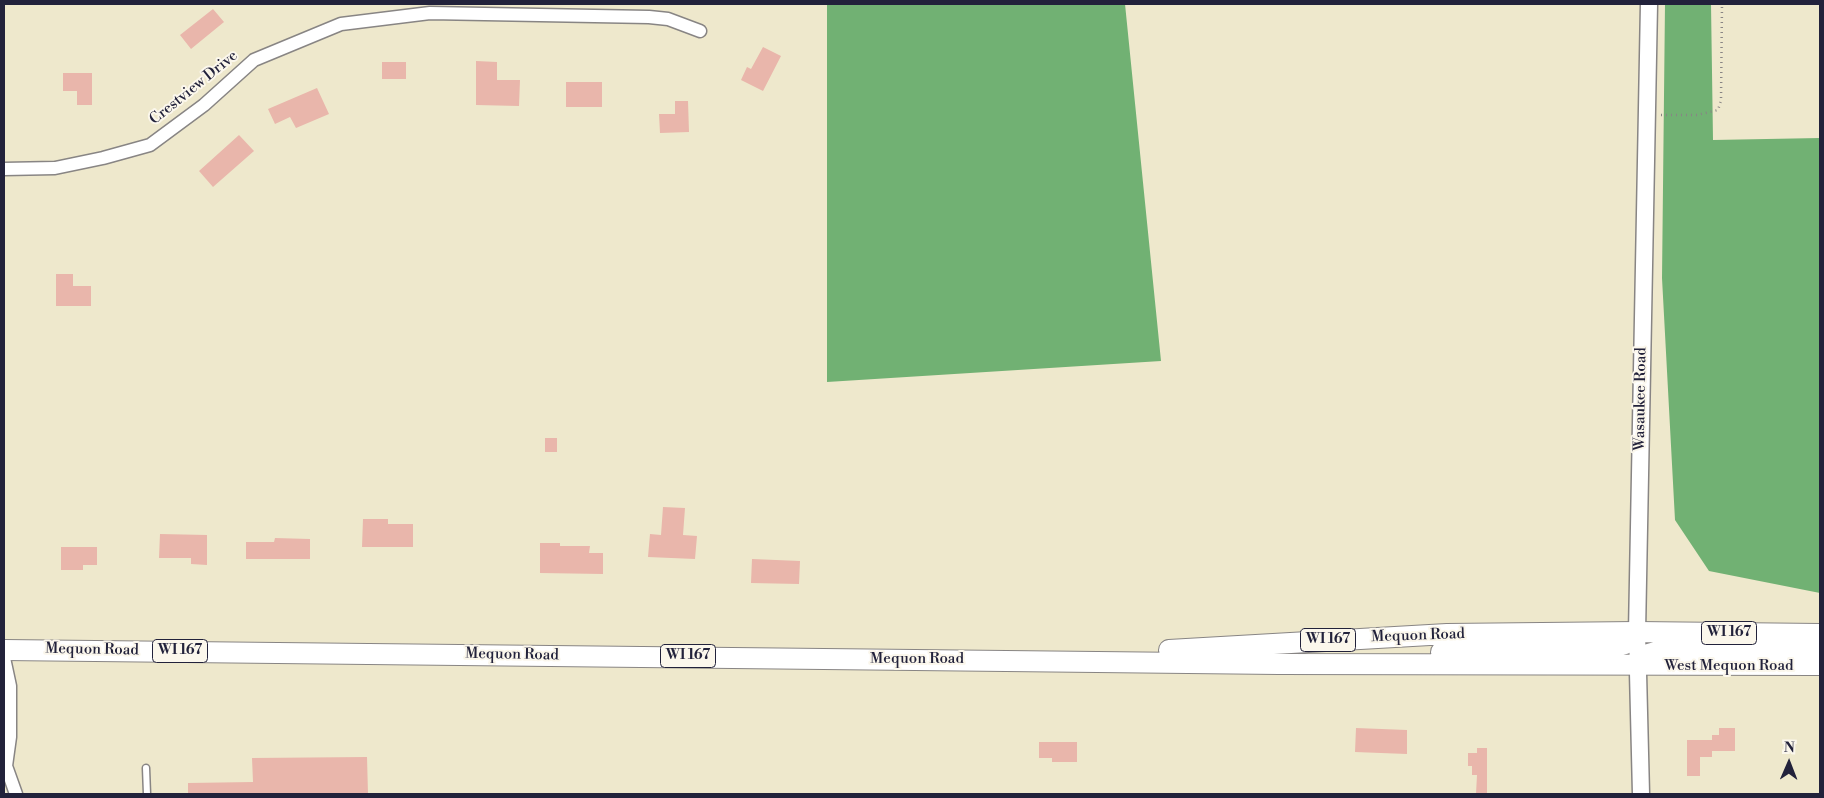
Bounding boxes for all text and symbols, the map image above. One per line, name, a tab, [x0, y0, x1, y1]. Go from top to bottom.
street label: Crestview Drive	[146, 47, 242, 129]
street label: Wasaukee Road	[1631, 347, 1651, 451]
road number: WI 167	[1702, 622, 1756, 644]
street label: Mequon Road	[1371, 625, 1465, 647]
road number: WI 167	[1300, 628, 1356, 652]
street label: Mequon Road	[45, 640, 139, 660]
road number: WI 167	[152, 640, 208, 662]
road number: WI 167	[660, 644, 716, 668]
street label: Mequon Road	[465, 645, 559, 665]
street label: Mequon Road	[870, 650, 964, 668]
street label: West Mequon Road	[1664, 657, 1794, 675]
north arrow	[1764, 738, 1814, 788]
text: N	[1784, 739, 1795, 757]

